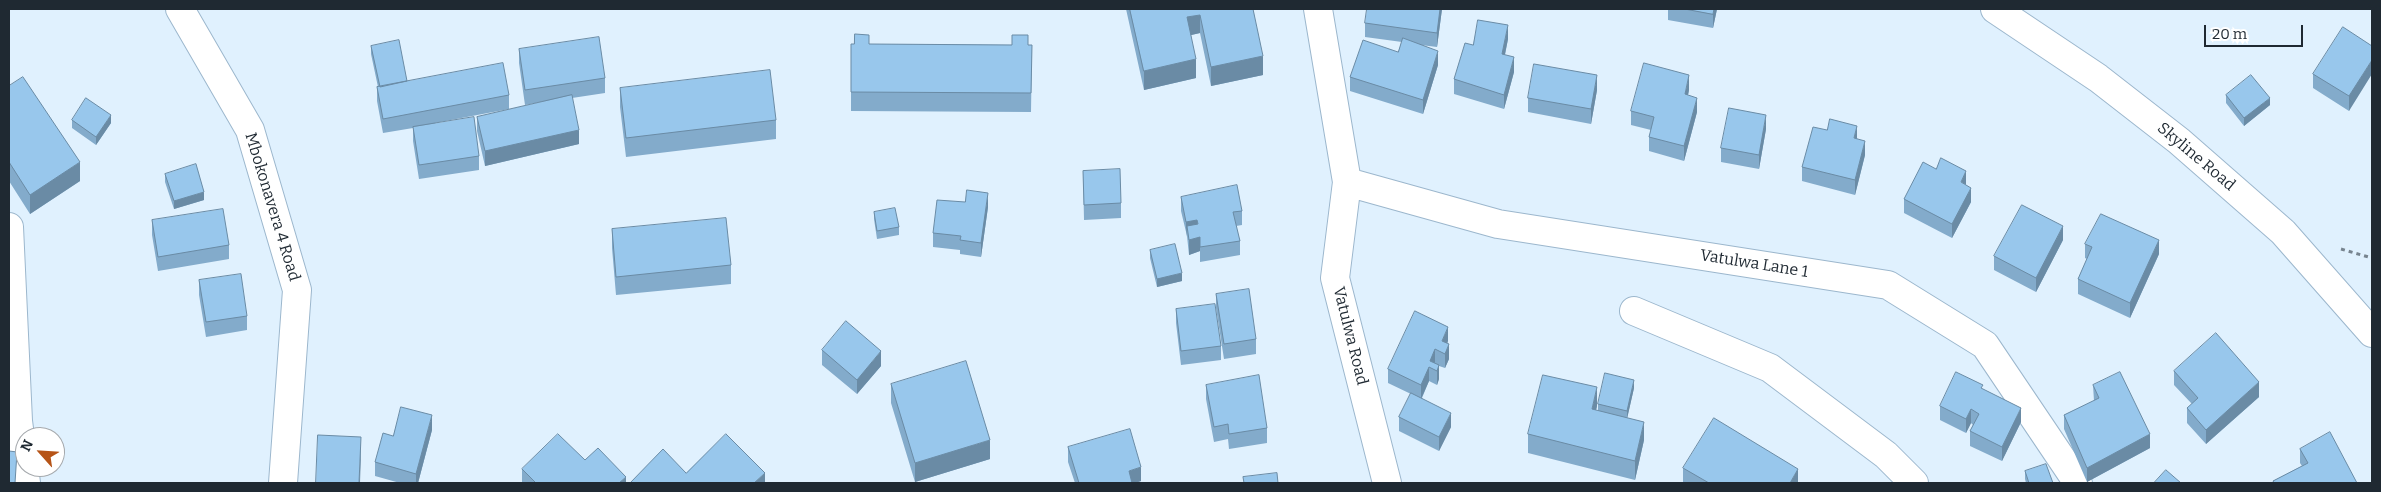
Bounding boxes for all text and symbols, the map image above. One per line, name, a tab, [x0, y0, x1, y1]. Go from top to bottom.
scale bar	[2206, 15, 2305, 47]
text: 20 m	[2212, 25, 2247, 43]
street label: Skyline Road	[2153, 119, 2239, 195]
street label: Mbokonavera 4 Road	[240, 130, 304, 284]
street label: Vatulwa Lane 1	[1699, 246, 1809, 282]
street label: Vatulwa Road	[1329, 285, 1371, 387]
north arrow	[15, 427, 65, 477]
text: N	[17, 437, 37, 454]

